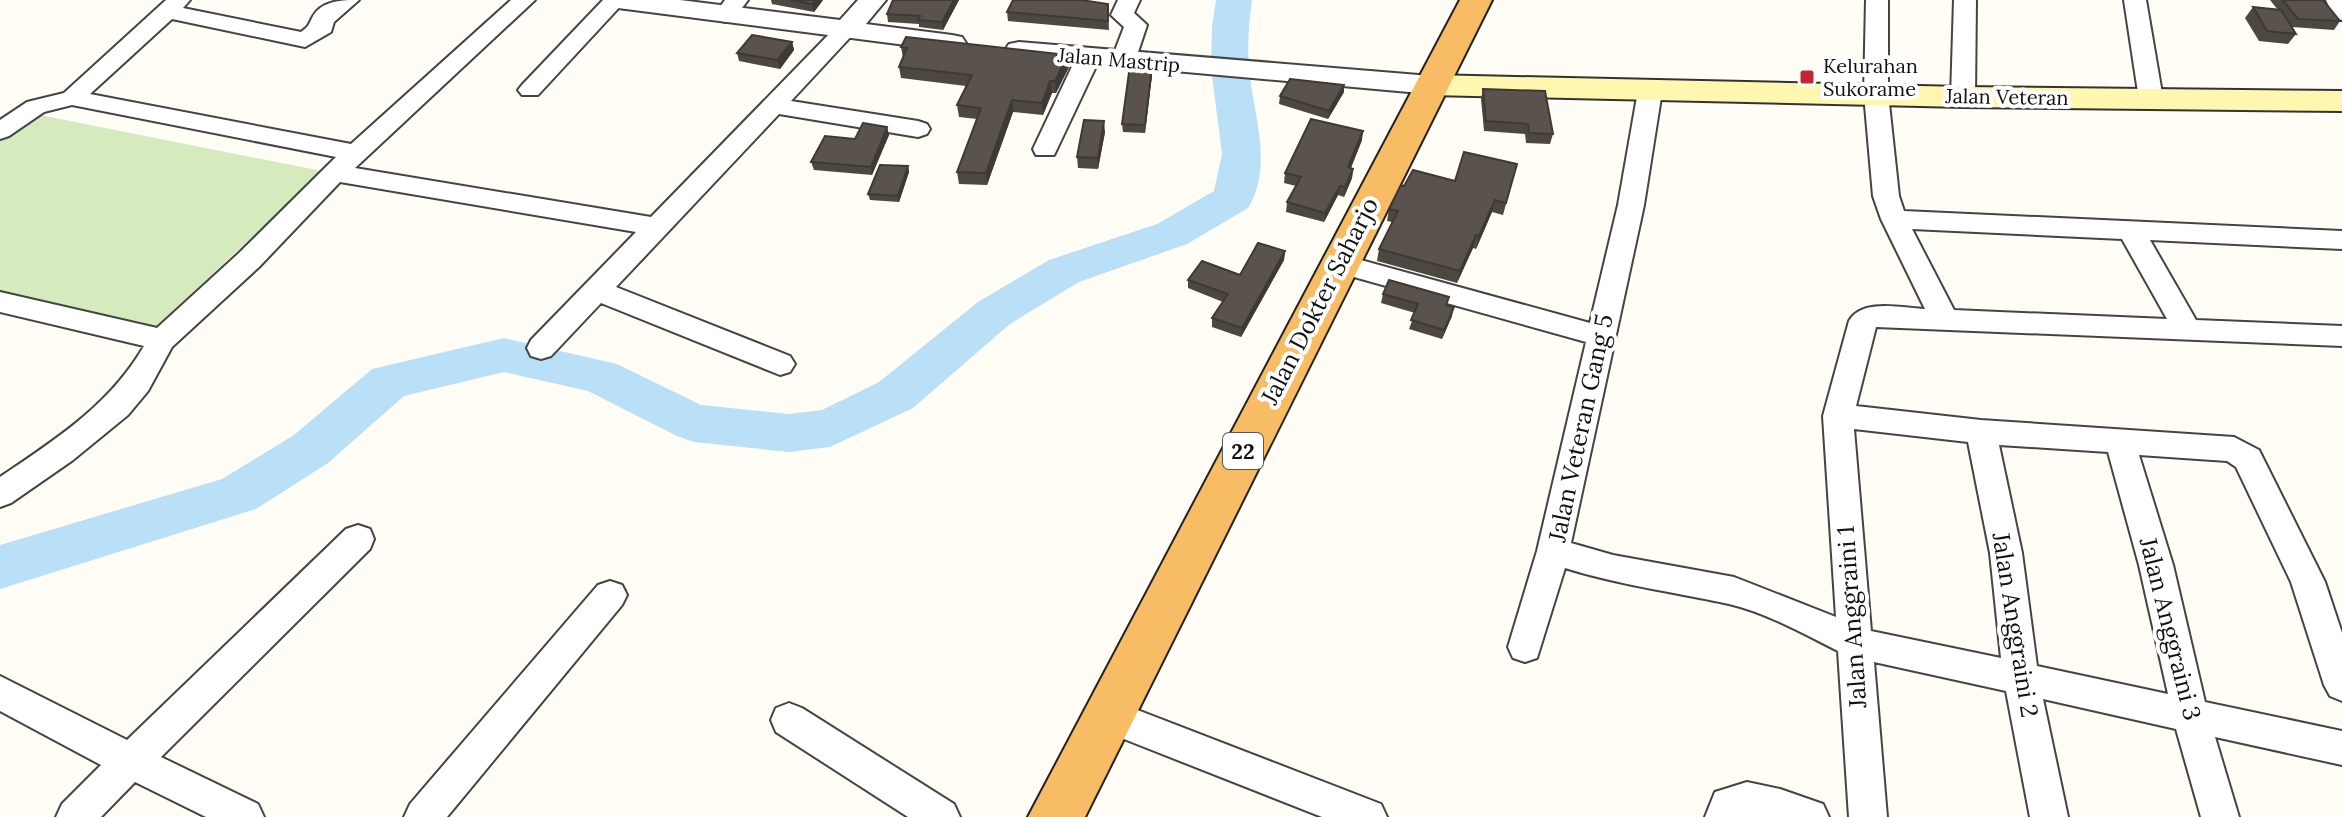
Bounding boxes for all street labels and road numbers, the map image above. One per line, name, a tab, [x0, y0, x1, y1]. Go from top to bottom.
street label: Jalan Mastrip	[1056, 42, 1181, 77]
street label: Jalan Veteran	[1944, 83, 2069, 110]
street label: Jalan Dokter Saharjo	[1254, 192, 1385, 410]
street label: Jalan Veteran Gang 5	[1541, 311, 1620, 546]
road number: 22	[1223, 433, 1263, 469]
street label: Jalan Anggraini 1	[1830, 525, 1873, 710]
street label: Jalan Anggraini 2	[1985, 529, 2045, 720]
street label: Jalan Anggraini 3	[2133, 533, 2208, 723]

